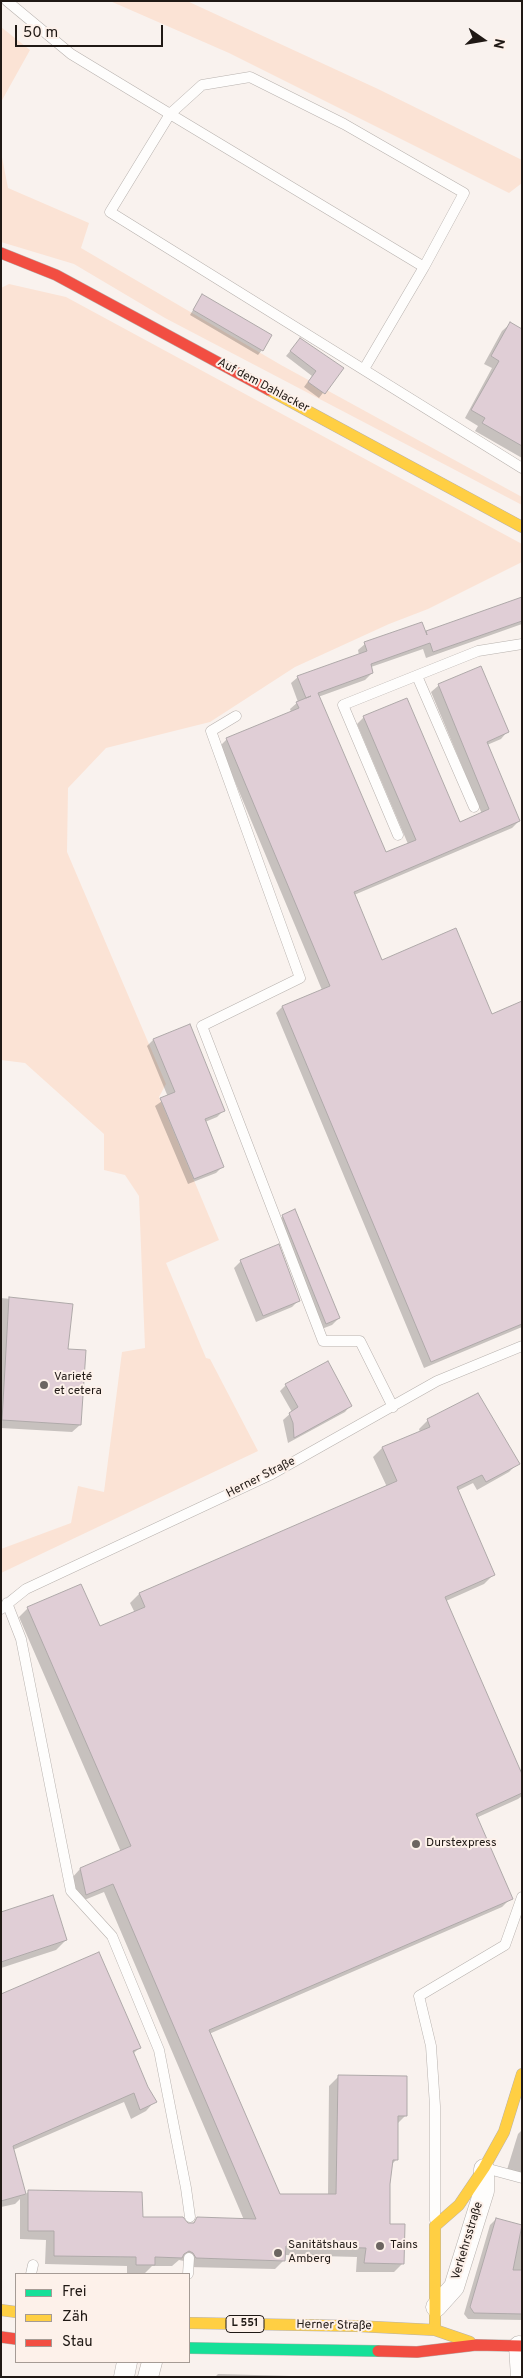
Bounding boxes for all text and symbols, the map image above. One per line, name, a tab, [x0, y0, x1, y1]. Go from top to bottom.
scale bar	[18, 15, 165, 47]
north arrow	[458, 15, 508, 65]
text: 50 m	[23, 24, 58, 43]
text: N	[489, 37, 508, 50]
street label: Auf dem Dahlacker	[215, 356, 311, 416]
place label: Varieté et cetera	[54, 1371, 102, 1399]
marker: Varieté et cetera	[38, 1379, 50, 1391]
street label: Herner Straße	[224, 1454, 298, 1502]
place label: Durstexpress	[426, 1837, 497, 1851]
marker: Durstexpress	[410, 1838, 422, 1850]
street label: Verkehrsstraße	[449, 2200, 487, 2282]
place label: Sanitätshaus Amberg	[288, 2239, 358, 2267]
place label: Tains	[390, 2239, 418, 2253]
marker: Tains	[374, 2240, 386, 2252]
marker: Sanitätshaus Amberg	[272, 2247, 284, 2259]
legend	[15, 2273, 190, 2363]
text: Frei	[62, 2283, 87, 2302]
text: Zäh	[62, 2308, 88, 2327]
road number: L 551	[226, 2316, 264, 2332]
street label: Herner Straße	[296, 2318, 372, 2334]
text: Stau	[62, 2333, 93, 2352]

